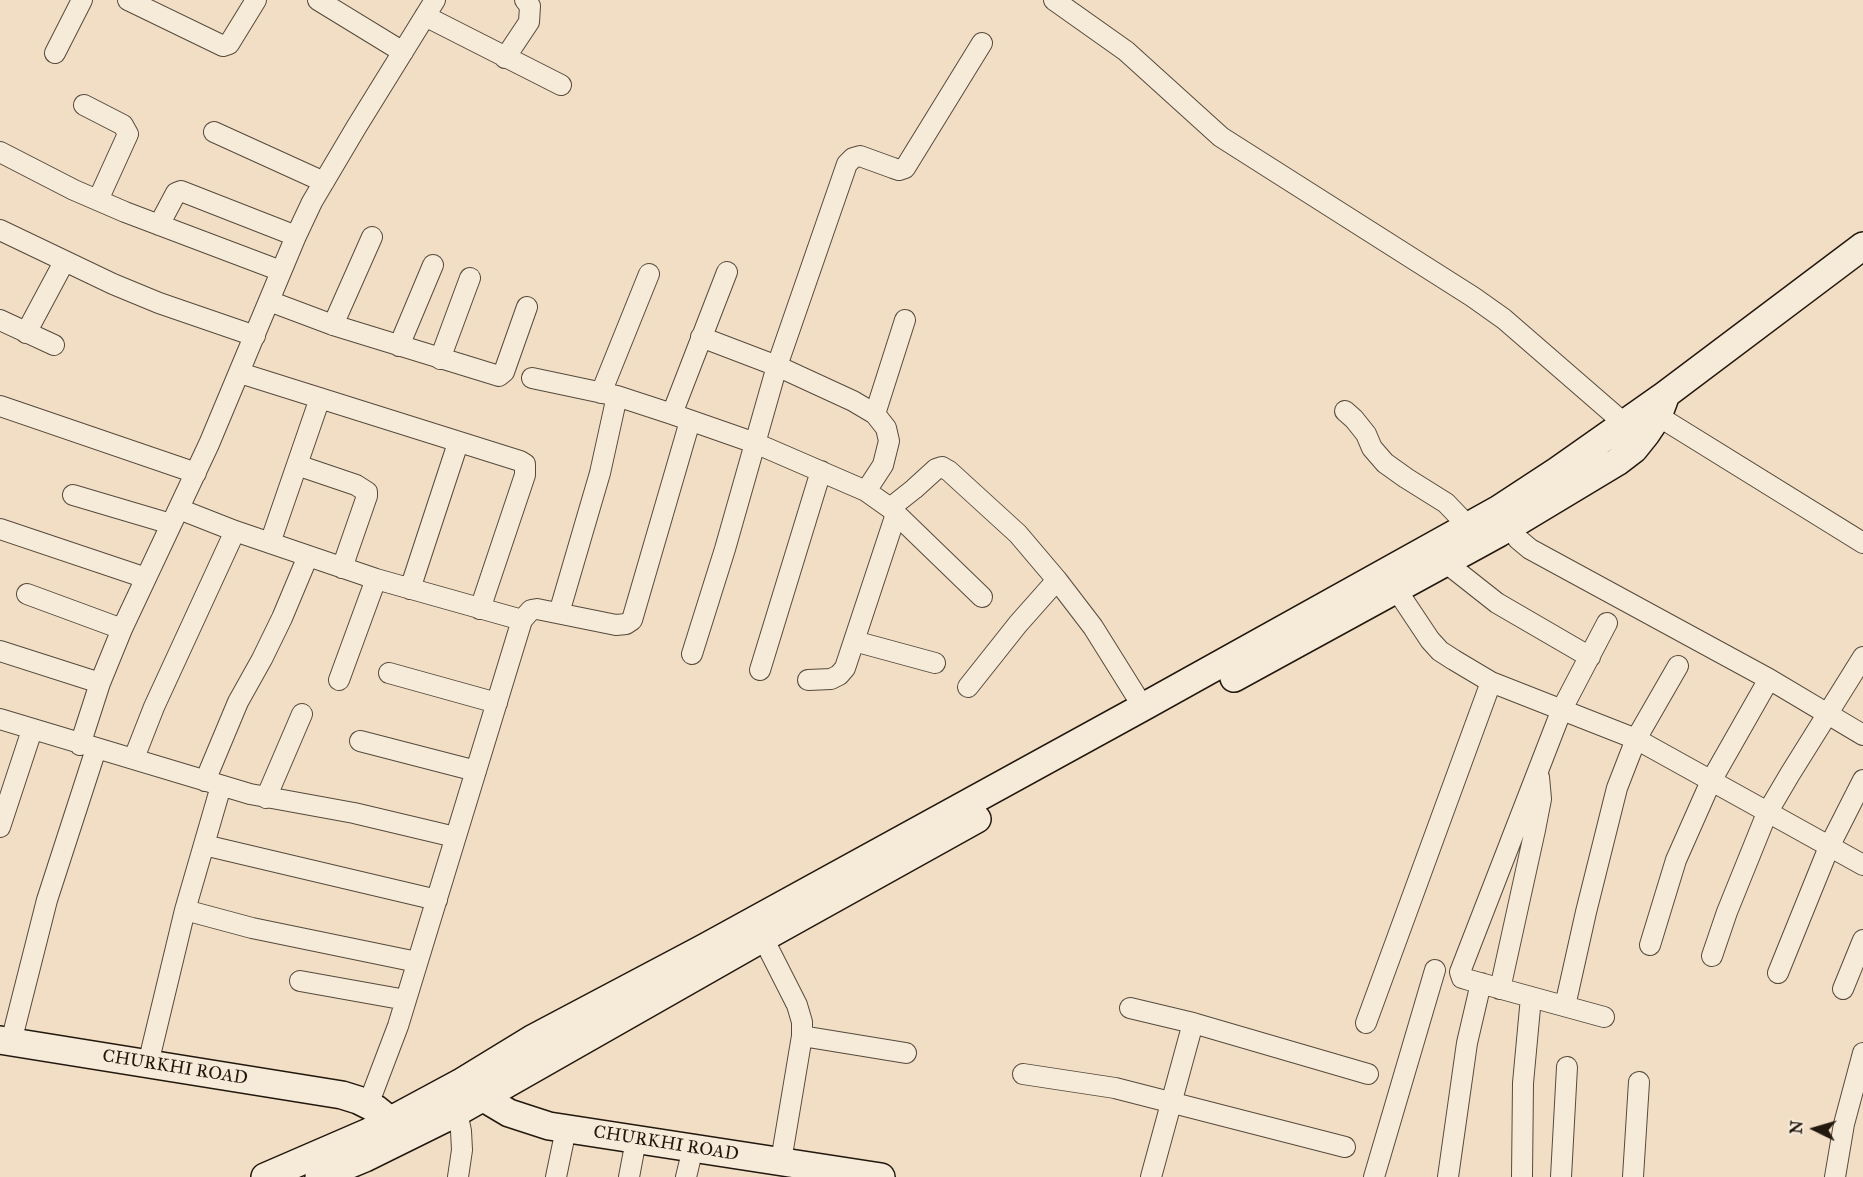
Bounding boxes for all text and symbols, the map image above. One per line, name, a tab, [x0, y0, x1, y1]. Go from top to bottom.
street label: CHURKHI ROAD	[101, 1046, 249, 1090]
north arrow	[1785, 1099, 1845, 1159]
text: N	[1787, 1120, 1807, 1135]
street label: CHURKHI ROAD	[592, 1122, 740, 1166]

